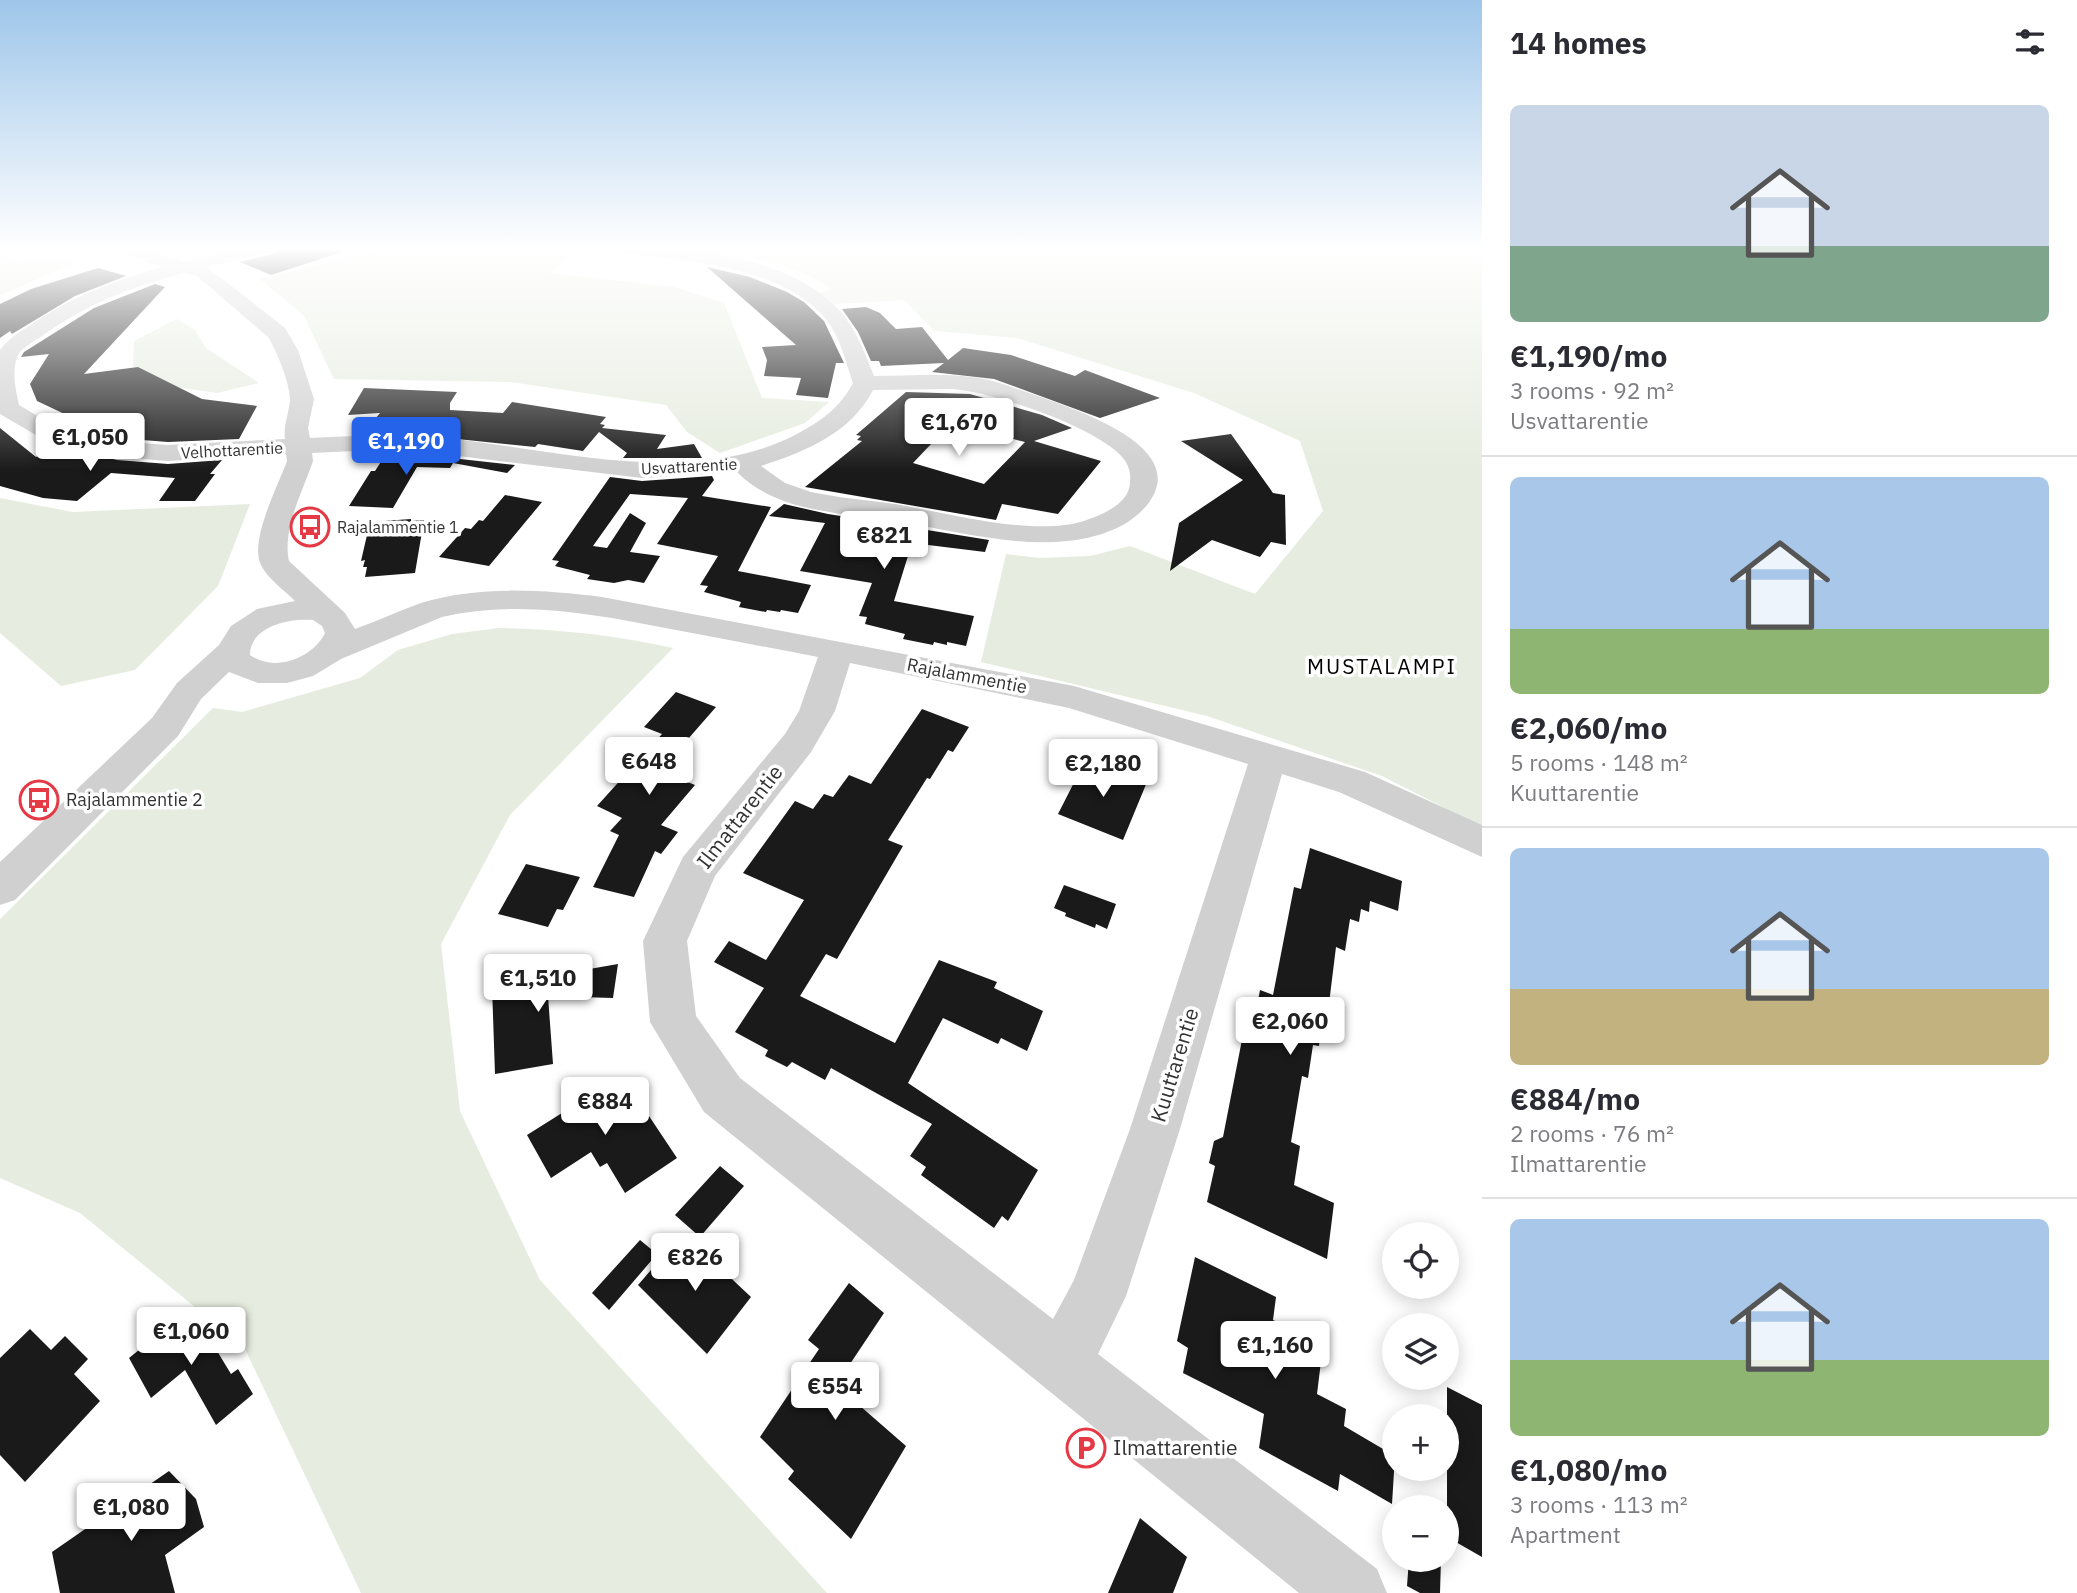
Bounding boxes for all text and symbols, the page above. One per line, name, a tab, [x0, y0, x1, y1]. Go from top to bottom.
text: 14 homes	[1510, 23, 1647, 62]
icon: filters	[2011, 23, 2049, 61]
icon: home	[1717, 150, 1843, 276]
text: €1,190/mo	[1510, 336, 1667, 375]
text: 3 rooms · 92 m²	[1510, 375, 1674, 405]
pin: €1,670	[902, 398, 1016, 458]
text: Usvattarentie	[1510, 405, 1649, 435]
text: €1,670	[921, 406, 997, 436]
pin: €1,050	[33, 414, 147, 473]
pin: €1,190	[349, 418, 463, 477]
text: €1,050	[52, 421, 128, 451]
text: €1,190	[368, 425, 444, 455]
street label: Velhottarentie	[180, 437, 284, 463]
street label: Usvattarentie	[640, 453, 738, 479]
bus stop icon: Rajalammentie 1	[289, 506, 331, 548]
pin: €821	[843, 512, 925, 571]
place label: Rajalammentie 1	[337, 517, 459, 537]
text: €821	[856, 519, 912, 549]
icon: home	[1717, 522, 1843, 648]
district label: MUSTALAMPI	[1307, 652, 1457, 680]
street label: Rajalammentie	[905, 653, 1029, 698]
text: €2,060/mo	[1510, 708, 1667, 747]
pin: €648	[608, 738, 690, 797]
pin: €2,180	[1046, 740, 1160, 799]
text: €648	[621, 745, 677, 775]
text: €2,180	[1065, 747, 1141, 777]
text: 5 rooms · 148 m²	[1510, 747, 1688, 777]
street label: Ilmattarentie	[690, 759, 789, 874]
text: Kuuttarentie	[1510, 777, 1639, 807]
bus stop icon: Rajalammentie 2	[18, 779, 60, 821]
place label: Rajalammentie 2	[66, 788, 203, 811]
icon: home	[1717, 893, 1843, 1019]
pin: €1,510	[481, 954, 595, 1014]
text: €1,510	[500, 962, 576, 992]
pin: €2,060	[1233, 998, 1347, 1057]
street label: Kuuttarentie	[1143, 1004, 1205, 1125]
text: €2,060	[1252, 1005, 1328, 1035]
pin: €884	[564, 1078, 646, 1137]
text: €884/mo	[1510, 1079, 1640, 1118]
text: €884	[577, 1085, 633, 1115]
text: 2 rooms · 76 m²	[1510, 1118, 1674, 1148]
text: Ilmattarentie	[1510, 1148, 1647, 1178]
map controls	[1382, 1222, 1459, 1572]
button: locate	[1382, 1222, 1459, 1299]
pin: €826	[654, 1234, 736, 1293]
text: €826	[667, 1241, 723, 1271]
icon: home	[1717, 1264, 1843, 1390]
pin: €1,060	[134, 1308, 248, 1367]
button: layers	[1382, 1313, 1459, 1390]
text: €1,060	[153, 1315, 229, 1345]
pin: €1,160	[1218, 1322, 1332, 1381]
text: €1,160	[1237, 1329, 1313, 1359]
pin: €554	[794, 1362, 876, 1422]
text: €554	[807, 1370, 863, 1400]
button: +	[1382, 1404, 1459, 1481]
parking icon: Ilmattarentie	[1065, 1427, 1107, 1469]
place label: Ilmattarentie	[1113, 1433, 1238, 1461]
text: €1,080/mo	[1510, 1450, 1667, 1489]
pin: €1,080	[74, 1484, 188, 1543]
text: 3 rooms · 113 m²	[1510, 1489, 1688, 1519]
text: €1,080	[93, 1491, 169, 1521]
button: −	[1382, 1495, 1459, 1572]
text: Apartment	[1510, 1519, 1621, 1549]

